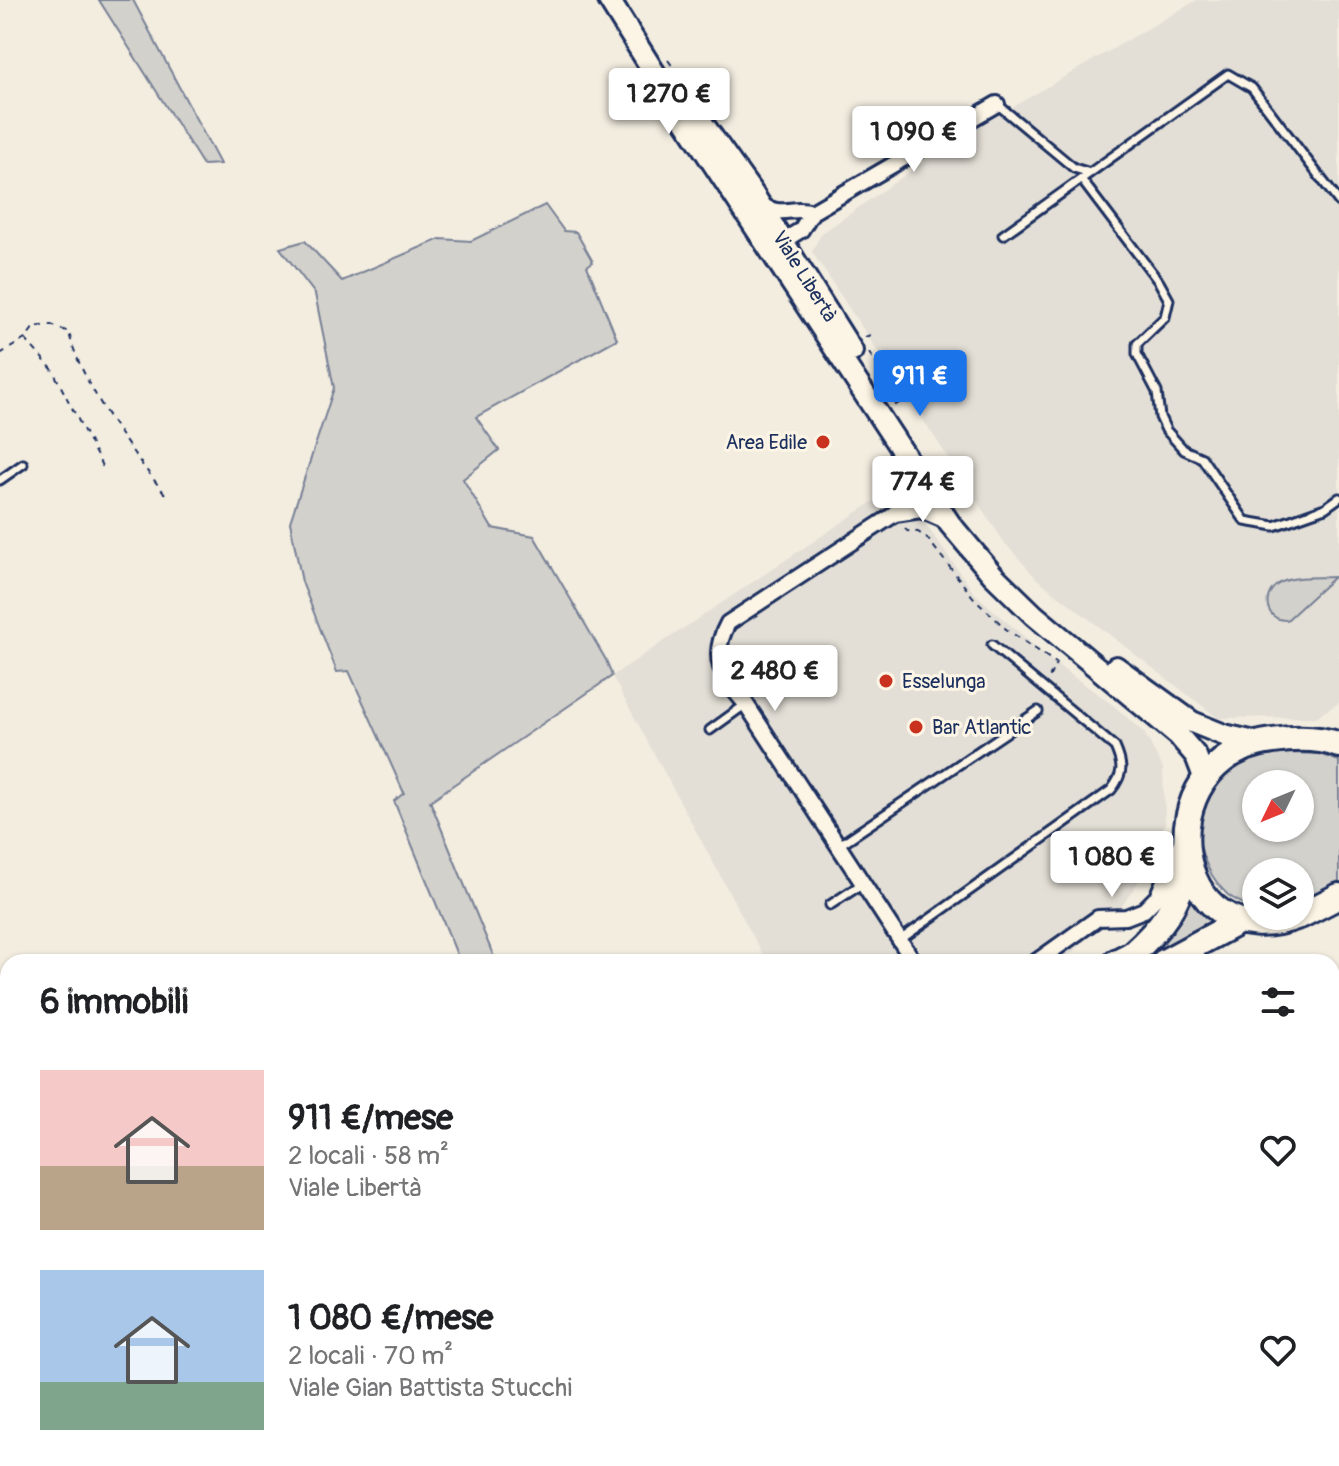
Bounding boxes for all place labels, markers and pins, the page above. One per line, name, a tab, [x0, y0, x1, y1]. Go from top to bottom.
pin: 1 270 €	[595, 68, 743, 136]
pin: 1 090 €	[840, 106, 988, 174]
pin: 911 €	[864, 350, 976, 418]
place label: Area Edile	[725, 430, 807, 455]
marker: Area Edile	[814, 433, 832, 451]
pin: 774 €	[867, 456, 979, 524]
pin: 2 480 €	[701, 645, 849, 713]
place label: Esselunga	[902, 669, 986, 694]
marker: Esselunga	[877, 672, 895, 690]
place label: Bar Atlantic	[932, 715, 1032, 740]
marker: Bar Atlantic	[907, 718, 925, 736]
pin: 1 080 €	[1038, 831, 1186, 899]

